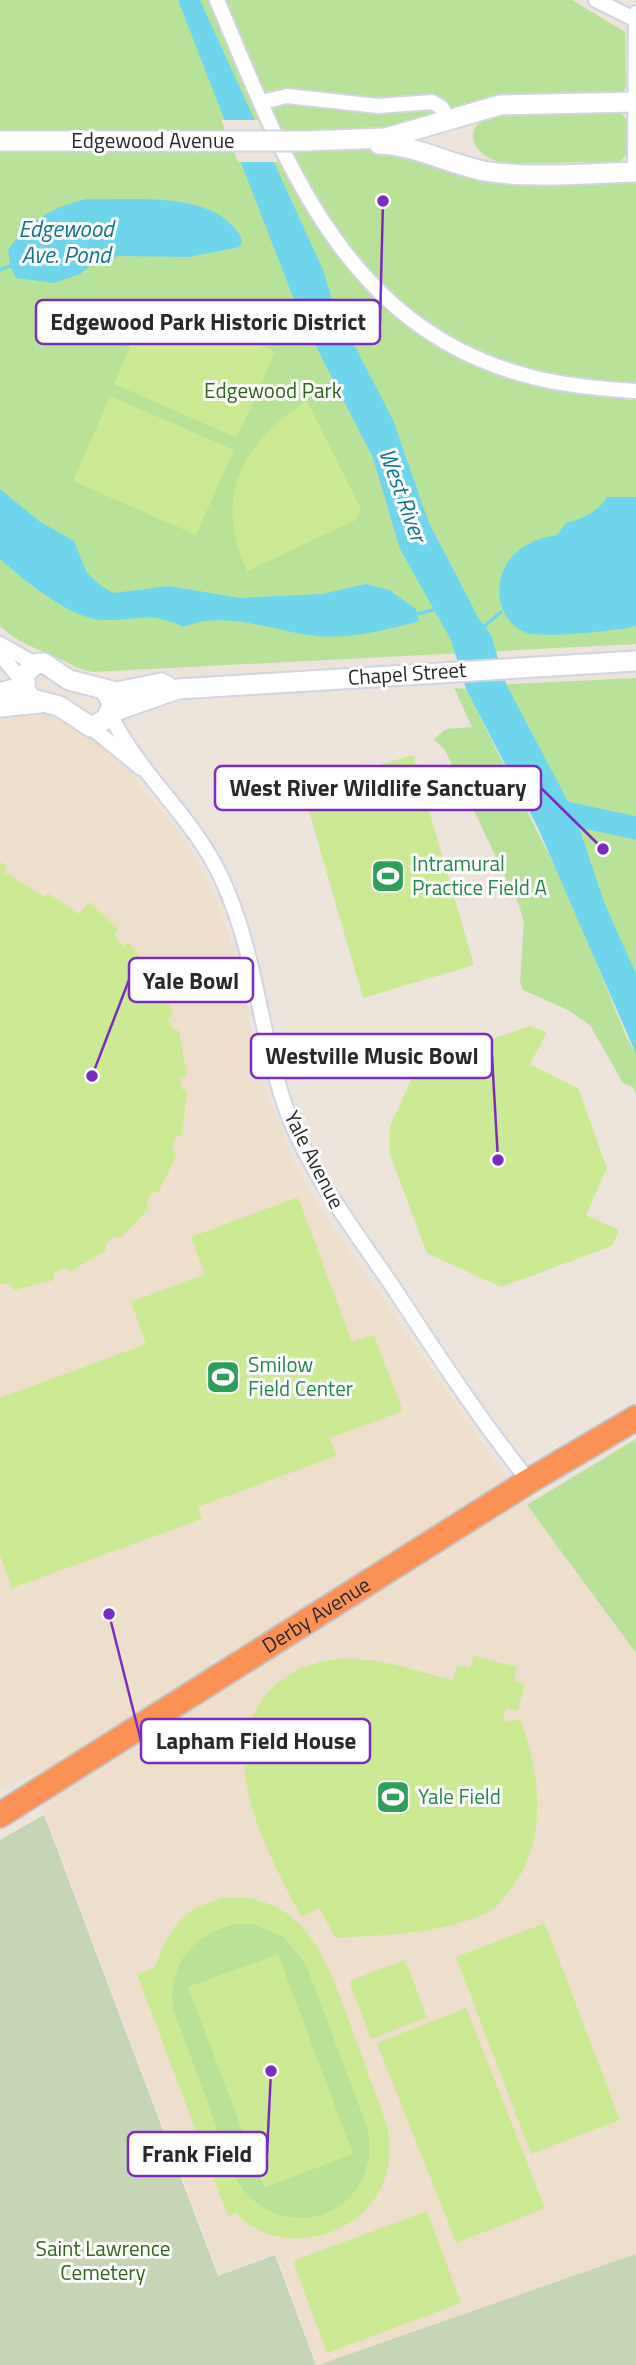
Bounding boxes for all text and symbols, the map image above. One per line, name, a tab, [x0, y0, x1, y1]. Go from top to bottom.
street label: Edgewood Avenue	[71, 124, 235, 156]
water label: Edgewood Ave. Pond	[18, 211, 116, 272]
callout: Edgewood Park Historic District	[36, 300, 380, 344]
text: Edgewood Park Historic District	[50, 304, 366, 339]
park label: Edgewood Park	[204, 374, 342, 406]
water label: West River	[370, 443, 437, 549]
street label: Chapel Street	[347, 653, 468, 693]
callout: West River Wildlife Sanctuary	[215, 766, 541, 810]
text: West River Wildlife Sanctuary	[229, 770, 527, 805]
place label: Intramural Practice Field A	[412, 847, 547, 903]
sports icon: Intramural Practice Field A	[369, 857, 407, 895]
callout: Yale Bowl	[129, 958, 253, 1002]
text: Yale Bowl	[143, 963, 239, 998]
callout: Westville Music Bowl	[251, 1034, 492, 1078]
text: Westville Music Bowl	[265, 1038, 479, 1073]
street label: Yale Avenue	[277, 1105, 353, 1214]
place label: Smilow Field Center	[248, 1348, 353, 1404]
sports icon: Smilow Field Center	[204, 1358, 242, 1396]
street label: Derby Avenue	[255, 1568, 376, 1661]
callout: Lapham Field House	[141, 1719, 370, 1763]
text: Lapham Field House	[156, 1723, 356, 1758]
sports icon: Yale Field	[374, 1778, 412, 1816]
place label: Yale Field	[418, 1780, 501, 1812]
callout: Frank Field	[128, 2132, 267, 2176]
text: Frank Field	[142, 2136, 252, 2171]
park label: Saint Lawrence Cemetery	[36, 2232, 170, 2288]

